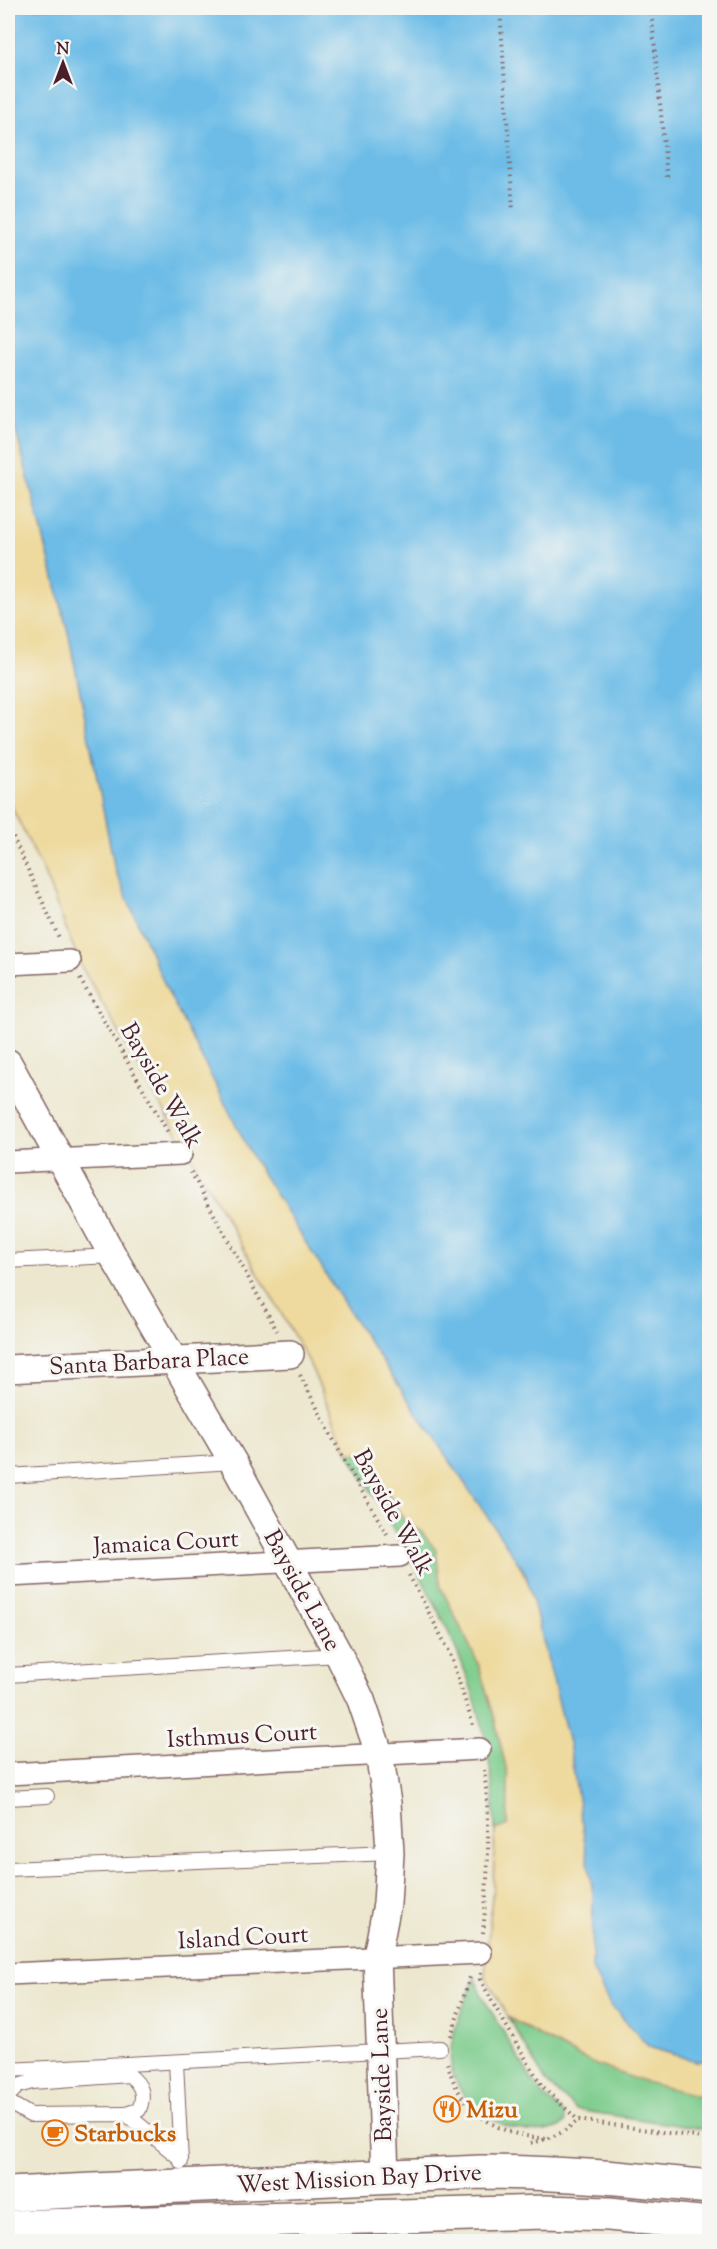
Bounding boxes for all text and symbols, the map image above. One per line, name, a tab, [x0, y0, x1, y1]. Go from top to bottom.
north arrow	[33, 33, 93, 93]
text: N	[57, 39, 70, 62]
street label: Bayside Walk	[111, 1017, 210, 1155]
street label: Santa Barbara Place	[48, 1341, 250, 1385]
street label: Bayside Walk	[343, 1444, 441, 1582]
street label: Jamaica Court	[91, 1523, 240, 1565]
street label: Bayside Lane	[254, 1524, 349, 1658]
street label: Isthmus Court	[166, 1716, 318, 1758]
street label: Island Court	[177, 1919, 309, 1959]
street label: Bayside Lane	[364, 2007, 402, 2143]
restaurant icon: Mizu	[432, 2094, 462, 2124]
place label: Mizu	[466, 2094, 518, 2128]
cafe icon: Starbucks	[40, 2118, 70, 2148]
place label: Starbucks	[74, 2118, 176, 2152]
street label: West Mission Bay Drive	[236, 2157, 483, 2203]

